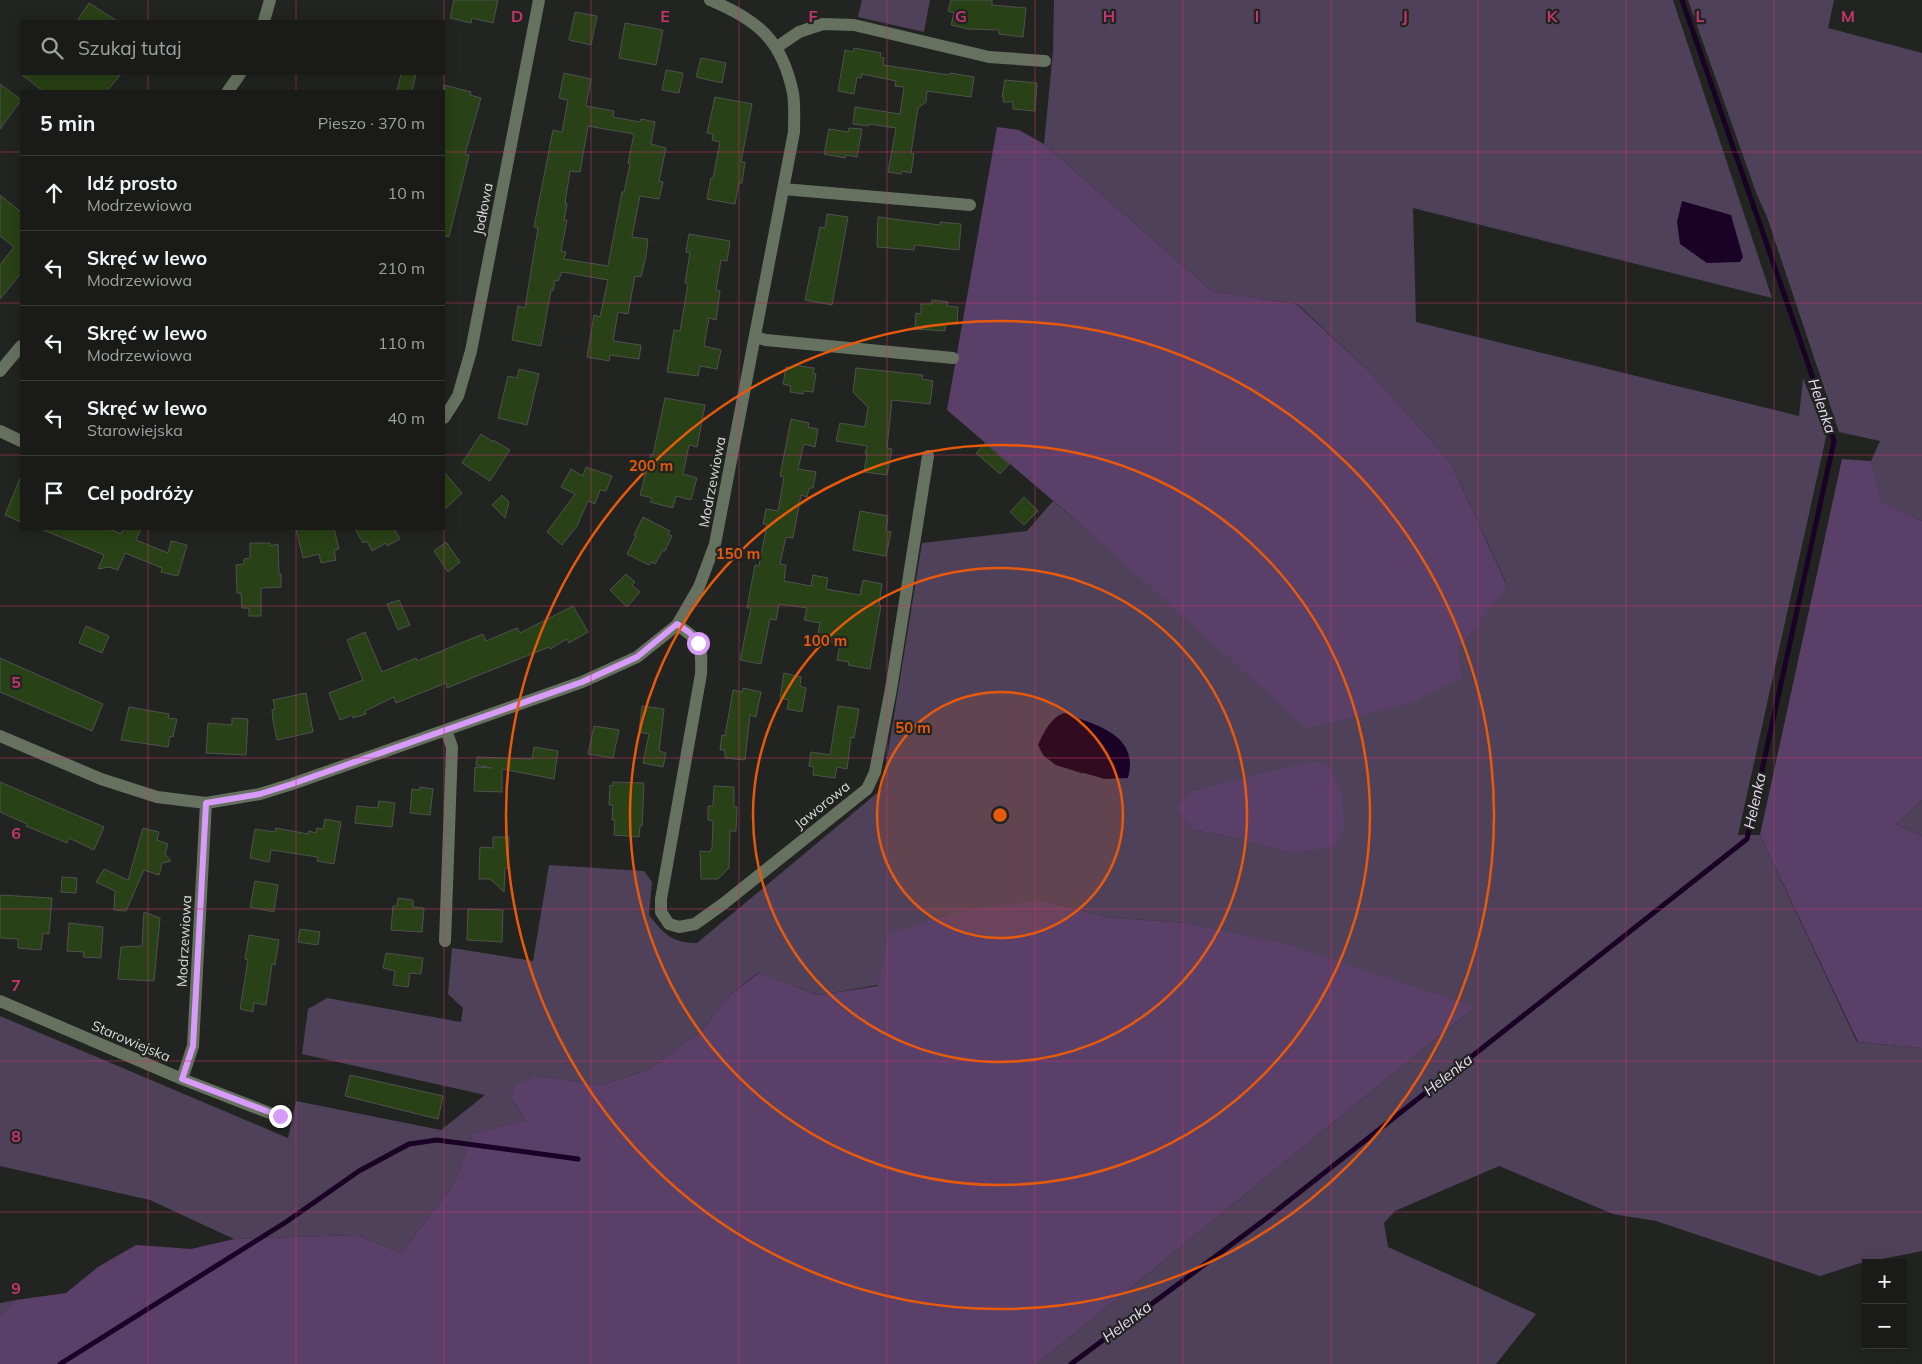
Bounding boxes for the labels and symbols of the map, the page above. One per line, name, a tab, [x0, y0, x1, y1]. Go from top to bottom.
text: D	[511, 6, 523, 26]
text: E	[660, 6, 670, 26]
text: F	[808, 6, 818, 26]
text: G	[955, 6, 967, 26]
text: H	[1103, 6, 1115, 26]
text: I	[1255, 6, 1259, 26]
text: J	[1402, 6, 1408, 26]
text: K	[1547, 6, 1559, 26]
text: L	[1696, 6, 1705, 26]
text: M	[1841, 6, 1855, 26]
street label: Jodłowa	[469, 181, 497, 237]
water label: Helenka	[1804, 376, 1841, 436]
street label: Modrzewiowa	[694, 435, 730, 529]
text: 200 m	[629, 456, 673, 475]
text: 150 m	[716, 544, 760, 563]
text: 100 m	[803, 631, 847, 650]
route start	[687, 632, 710, 655]
text: 5	[11, 672, 21, 692]
text: 50 m	[895, 718, 931, 737]
water label: Helenka	[1739, 771, 1770, 831]
street label: Jaworowa	[791, 777, 853, 833]
centre of rings	[991, 806, 1009, 824]
text: 6	[11, 823, 21, 843]
street label: Modrzewiowa	[173, 895, 195, 987]
text: 7	[11, 975, 21, 995]
street label: Starowiejska	[89, 1016, 173, 1066]
water label: Helenka	[1419, 1050, 1476, 1100]
route end	[269, 1105, 292, 1128]
text: 8	[11, 1126, 21, 1146]
text: 9	[11, 1278, 21, 1298]
water label: Helenka	[1098, 1297, 1155, 1346]

